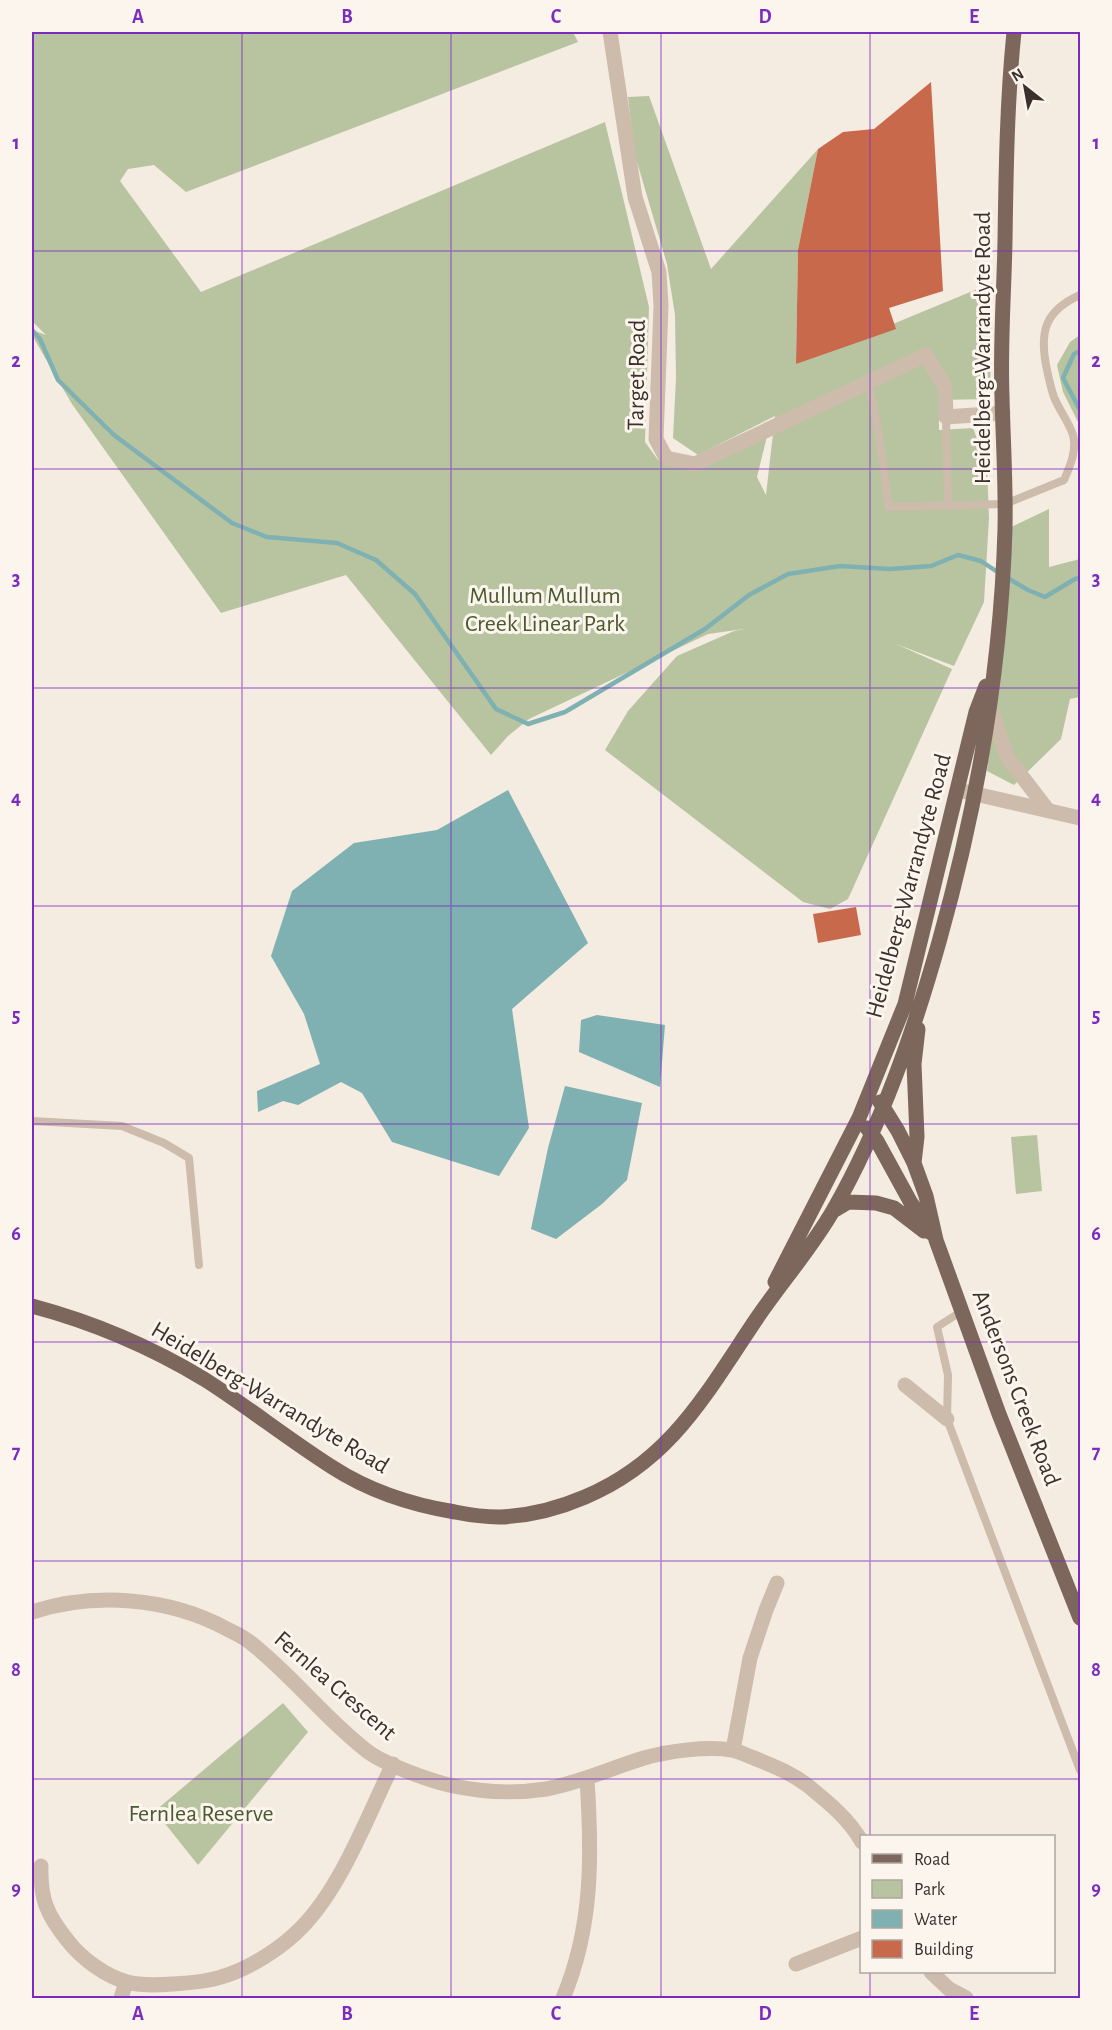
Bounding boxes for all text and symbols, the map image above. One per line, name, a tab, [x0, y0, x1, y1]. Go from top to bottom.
text: A	[132, 7, 144, 27]
text: B	[341, 7, 353, 27]
text: C	[551, 7, 562, 27]
text: D	[758, 7, 772, 27]
text: E	[969, 7, 979, 27]
north arrow	[995, 57, 1055, 117]
text: N	[1009, 65, 1027, 85]
text: 1	[12, 133, 20, 153]
text: 1	[1092, 133, 1100, 153]
street label: Heidelberg-Warrandyte Road	[971, 212, 995, 484]
street label: Target Road	[624, 319, 650, 431]
text: 2	[11, 351, 21, 371]
text: 2	[1091, 351, 1101, 371]
text: 3	[12, 569, 20, 589]
text: 3	[1092, 569, 1100, 589]
park label: Mullum Mullum Creek Linear Park	[465, 584, 625, 636]
street label: Heidelberg-Warrandyte Road	[862, 751, 956, 1021]
text: 4	[11, 788, 21, 808]
text: 4	[1091, 788, 1101, 808]
text: 5	[12, 1006, 20, 1026]
text: 5	[1092, 1006, 1100, 1026]
text: 6	[11, 1224, 21, 1244]
text: 6	[1091, 1224, 1101, 1244]
street label: Andersons Creek Road	[968, 1287, 1064, 1489]
street label: Heidelberg-Warrandyte Road	[147, 1317, 393, 1479]
text: 7	[12, 1442, 21, 1462]
text: 7	[1092, 1442, 1101, 1462]
street label: Fernlea Crescent	[269, 1627, 401, 1745]
text: 8	[11, 1660, 21, 1680]
text: 8	[1091, 1660, 1101, 1680]
park label: Fernlea Reserve	[128, 1802, 274, 1826]
legend	[860, 1835, 1055, 1973]
text: Road	[914, 1851, 950, 1869]
text: 9	[11, 1879, 21, 1899]
text: 9	[1091, 1879, 1101, 1899]
text: Park	[914, 1881, 946, 1899]
text: Water	[914, 1911, 957, 1929]
text: Building	[914, 1941, 974, 1959]
text: A	[132, 2004, 144, 2024]
text: B	[341, 2004, 353, 2024]
text: C	[551, 2004, 562, 2024]
text: D	[758, 2004, 772, 2024]
text: E	[969, 2004, 979, 2024]

